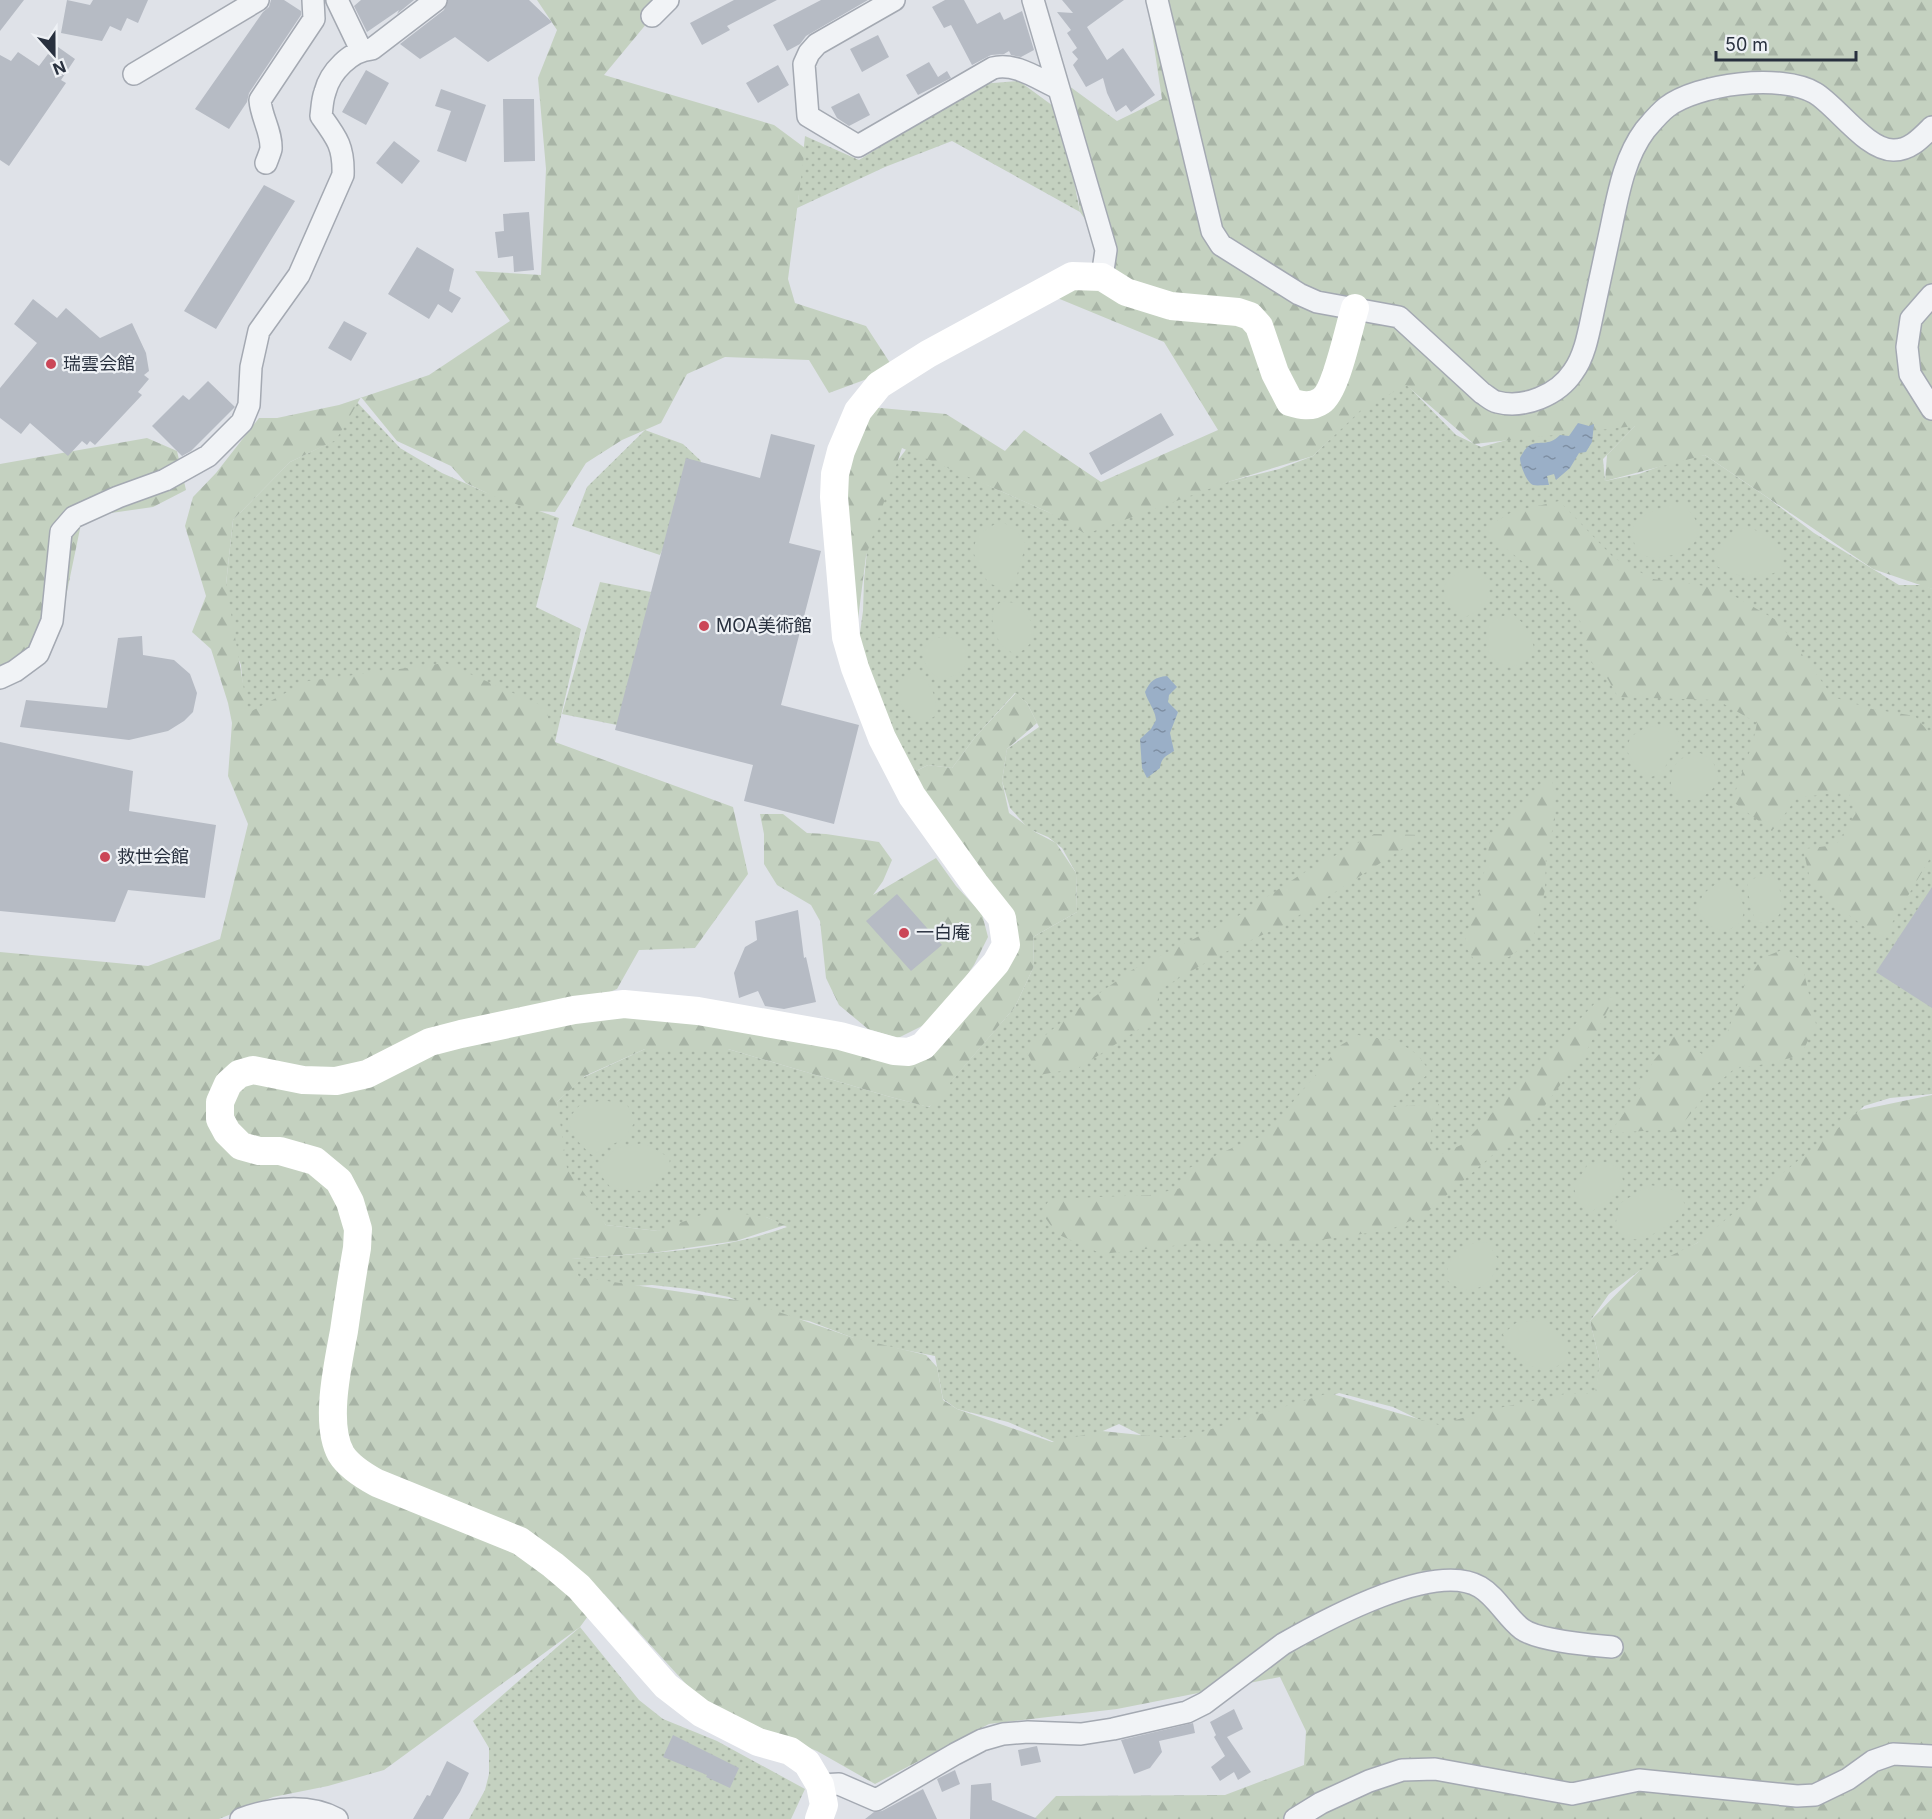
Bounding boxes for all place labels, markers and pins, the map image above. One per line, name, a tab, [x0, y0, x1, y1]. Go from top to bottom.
place label: 瑞雲会館	[63, 353, 135, 374]
marker: 瑞雲会館	[44, 357, 58, 371]
place label: MOA美術館	[716, 615, 812, 636]
marker: MOA美術館	[697, 619, 711, 633]
place label: 救世会館	[117, 846, 189, 867]
marker: 救世会館	[98, 850, 112, 864]
place label: 一白庵	[916, 922, 970, 943]
marker: 一白庵	[897, 926, 911, 940]

